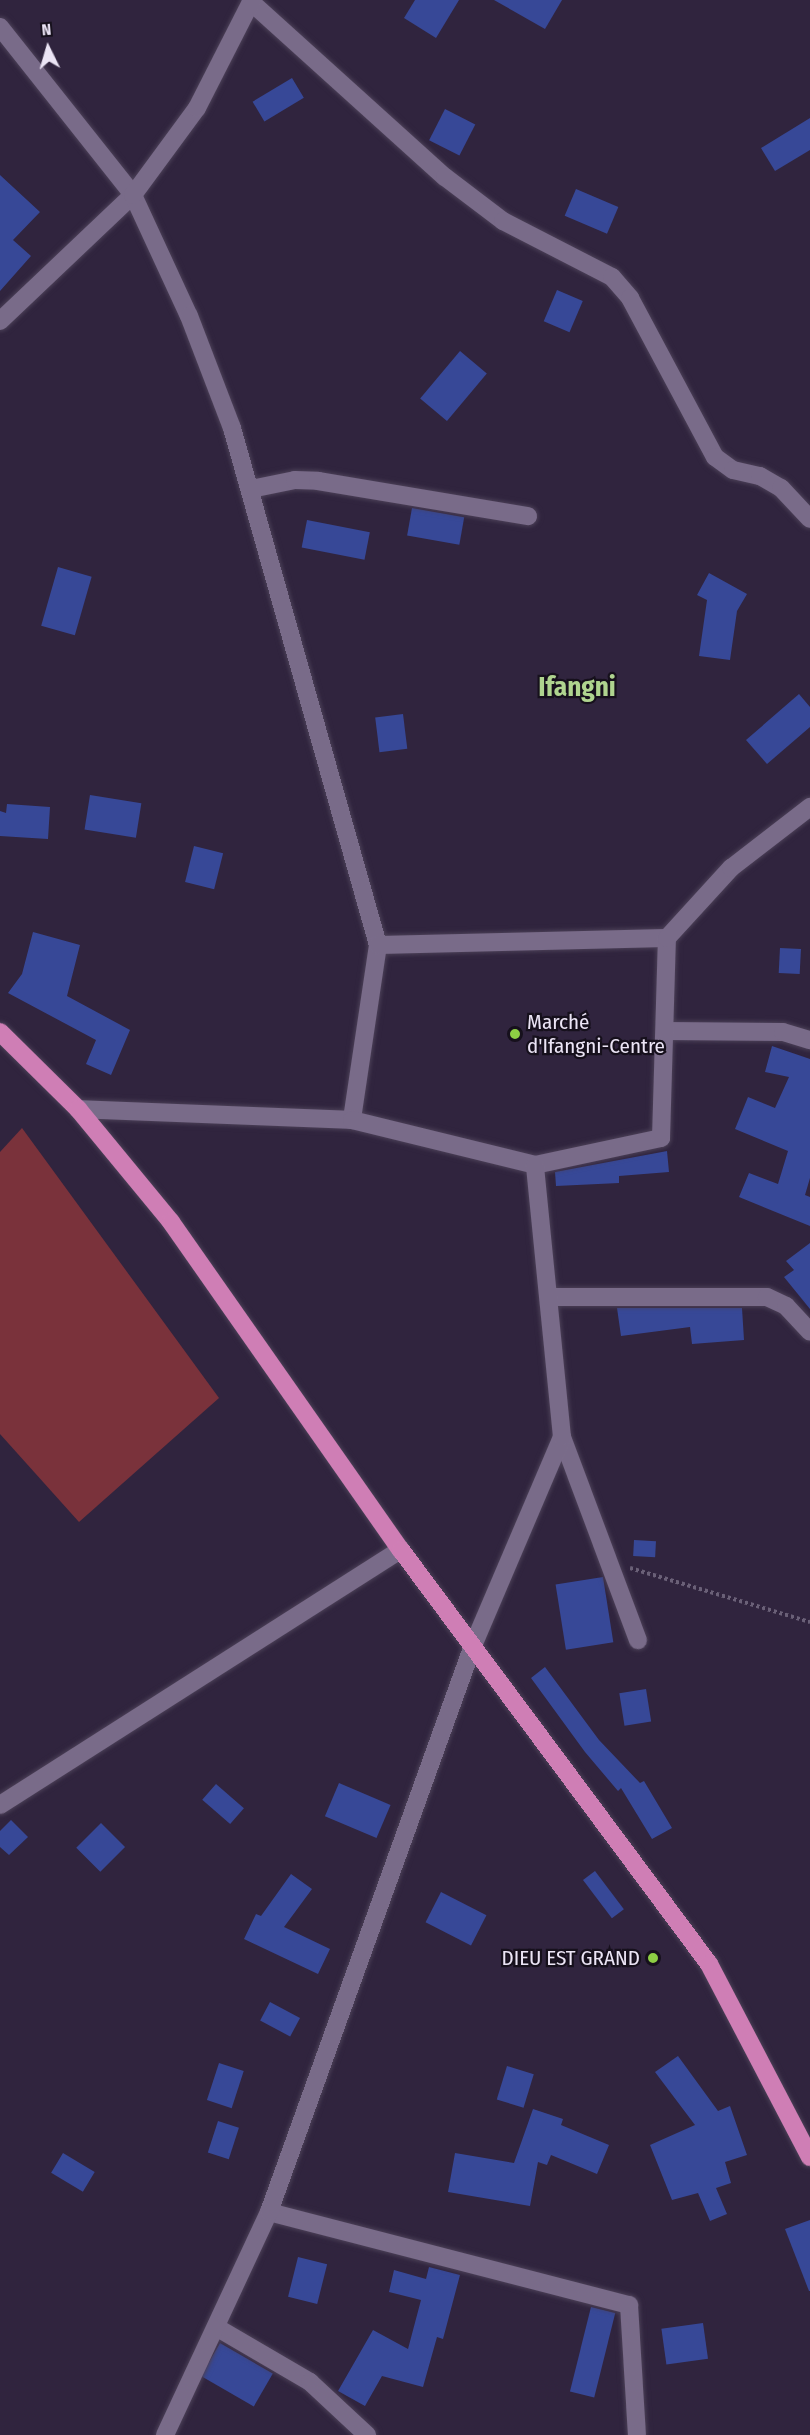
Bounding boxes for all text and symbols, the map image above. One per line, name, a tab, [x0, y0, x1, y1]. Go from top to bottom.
north arrow	[18, 18, 78, 78]
text: N	[41, 20, 52, 39]
district label: Ifangni	[538, 672, 616, 704]
place label: Marché d'Ifangni-Centre	[527, 1009, 665, 1059]
marker: Marché d'Ifangni-Centre	[508, 1027, 522, 1041]
place label: DIEU EST GRAND	[501, 1945, 640, 1971]
marker: DIEU EST GRAND	[644, 1949, 662, 1967]

